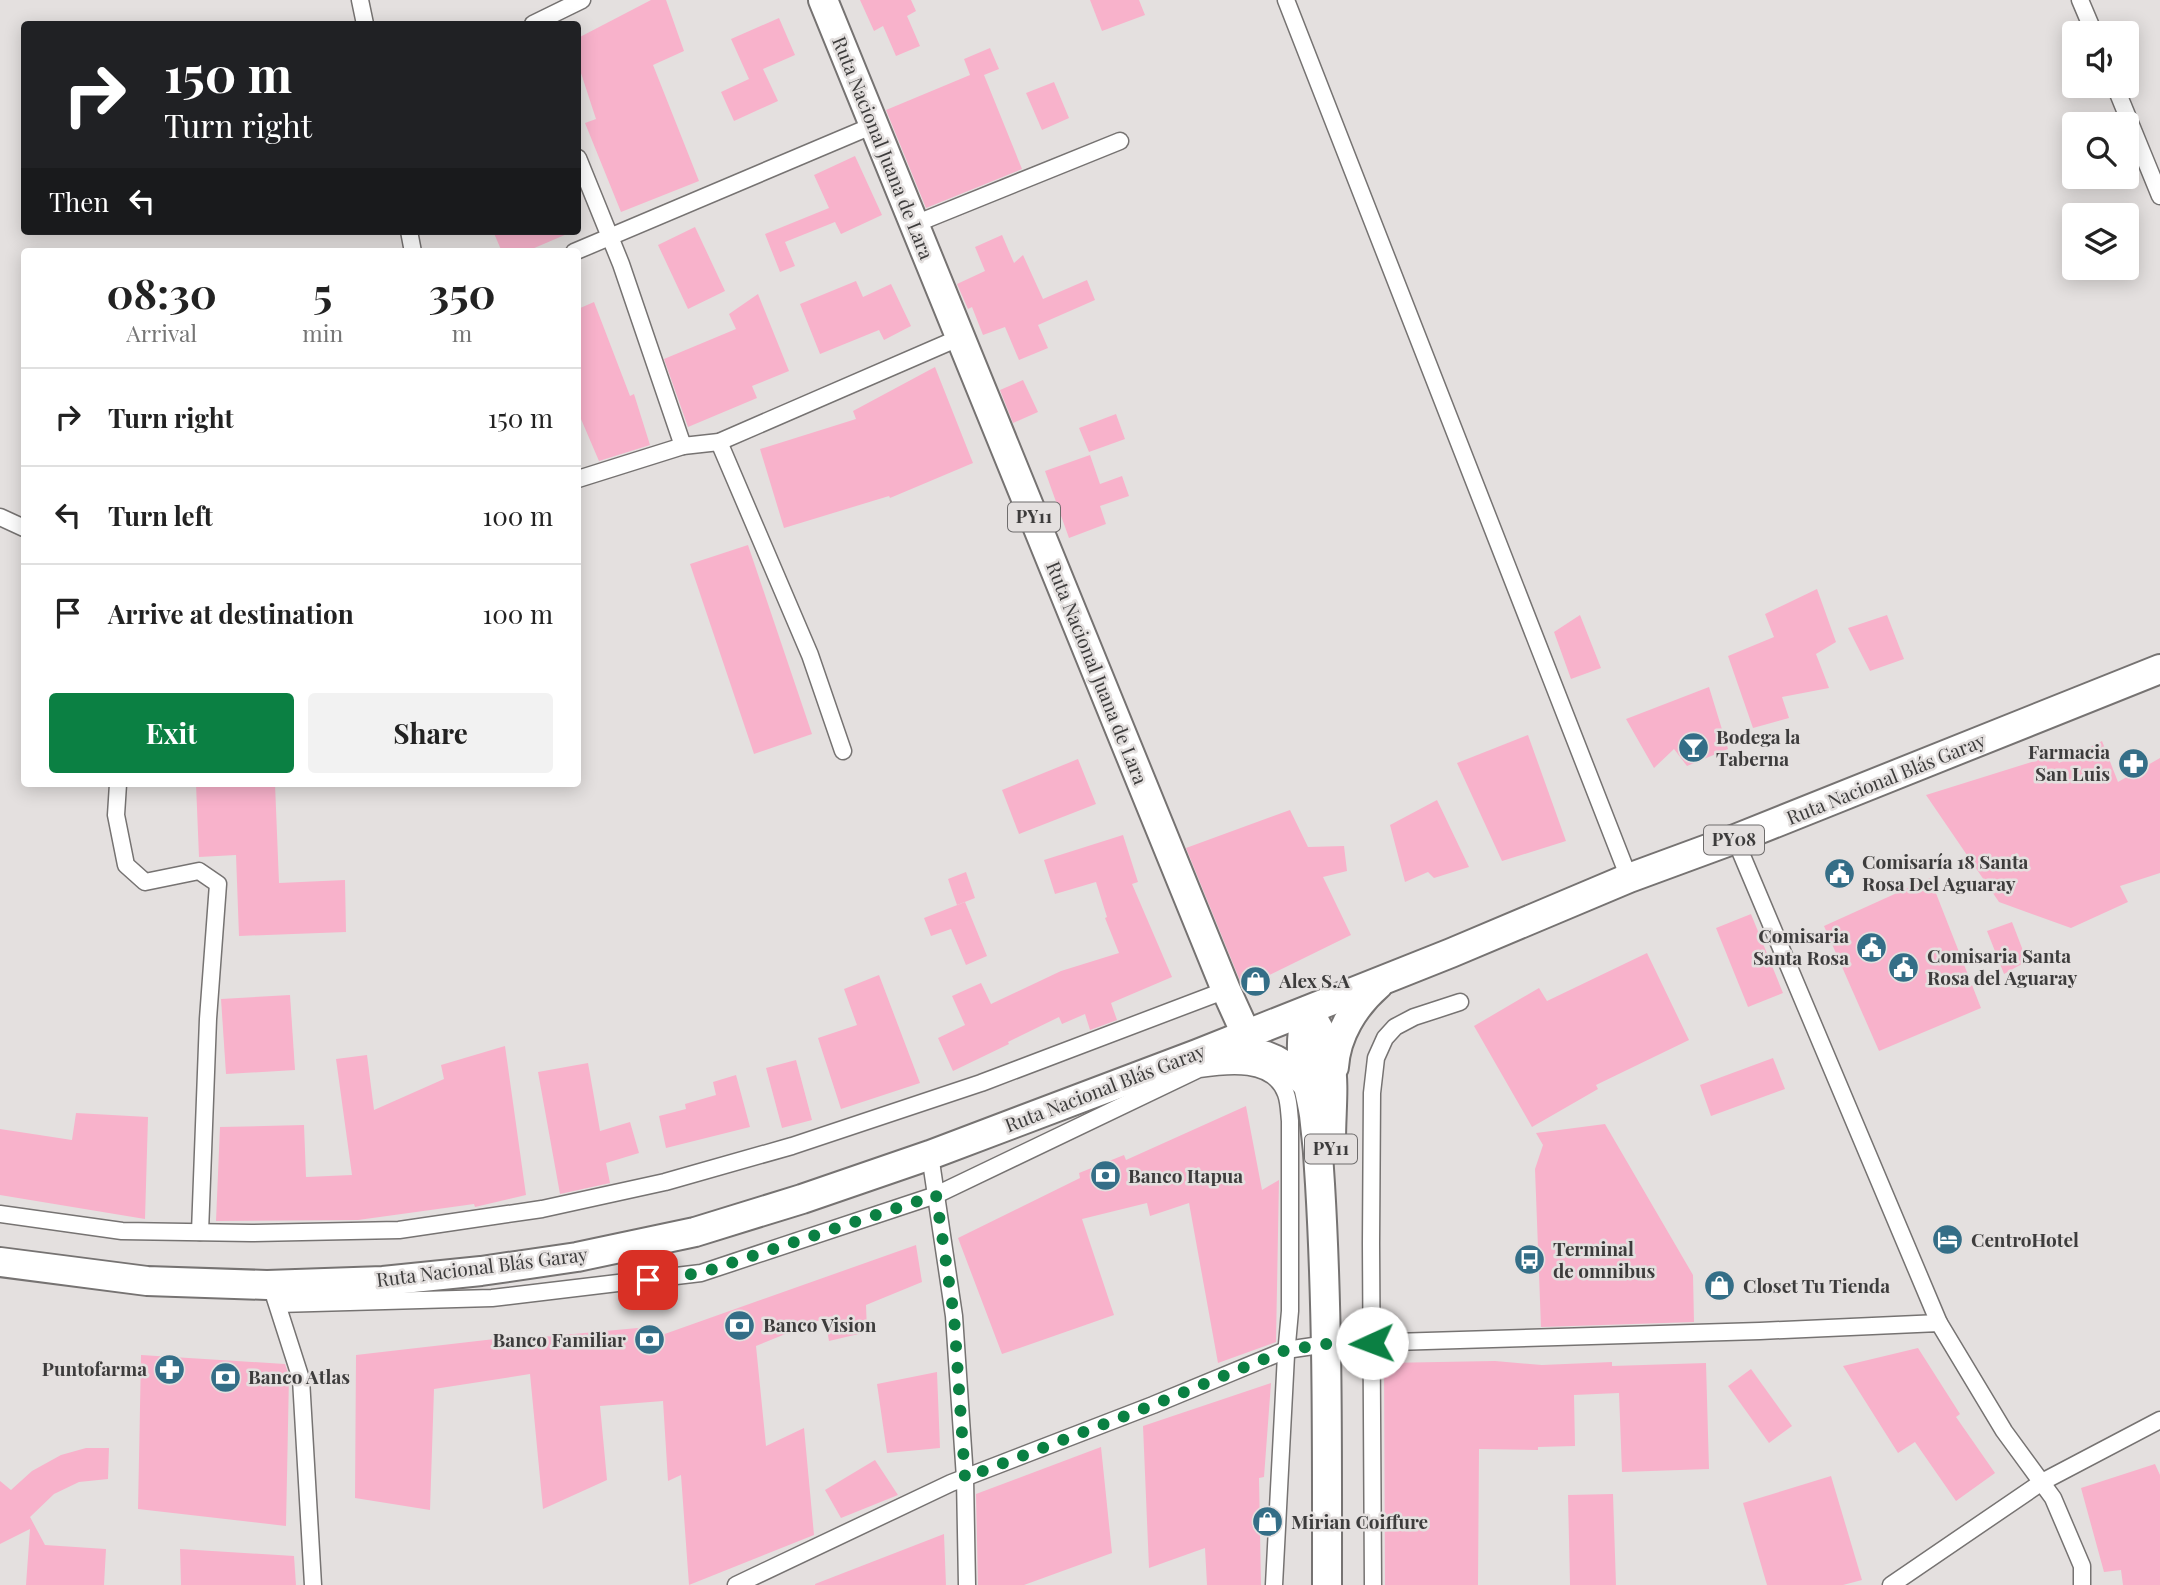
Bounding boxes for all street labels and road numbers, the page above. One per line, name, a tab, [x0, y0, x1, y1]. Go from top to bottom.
street label: Ruta Nacional Juana de Lara	[827, 32, 941, 264]
road number: PY11	[1008, 503, 1060, 532]
street label: Ruta Nacional Juana de Lara	[1041, 557, 1155, 789]
street label: Ruta Nacional Blás Garay	[1782, 726, 1989, 830]
road number: PY08	[1704, 826, 1764, 854]
street label: Ruta Nacional Blás Garay	[1001, 1037, 1209, 1137]
road number: PY11	[1305, 1134, 1357, 1164]
street label: Ruta Nacional Blás Garay	[375, 1240, 589, 1292]

